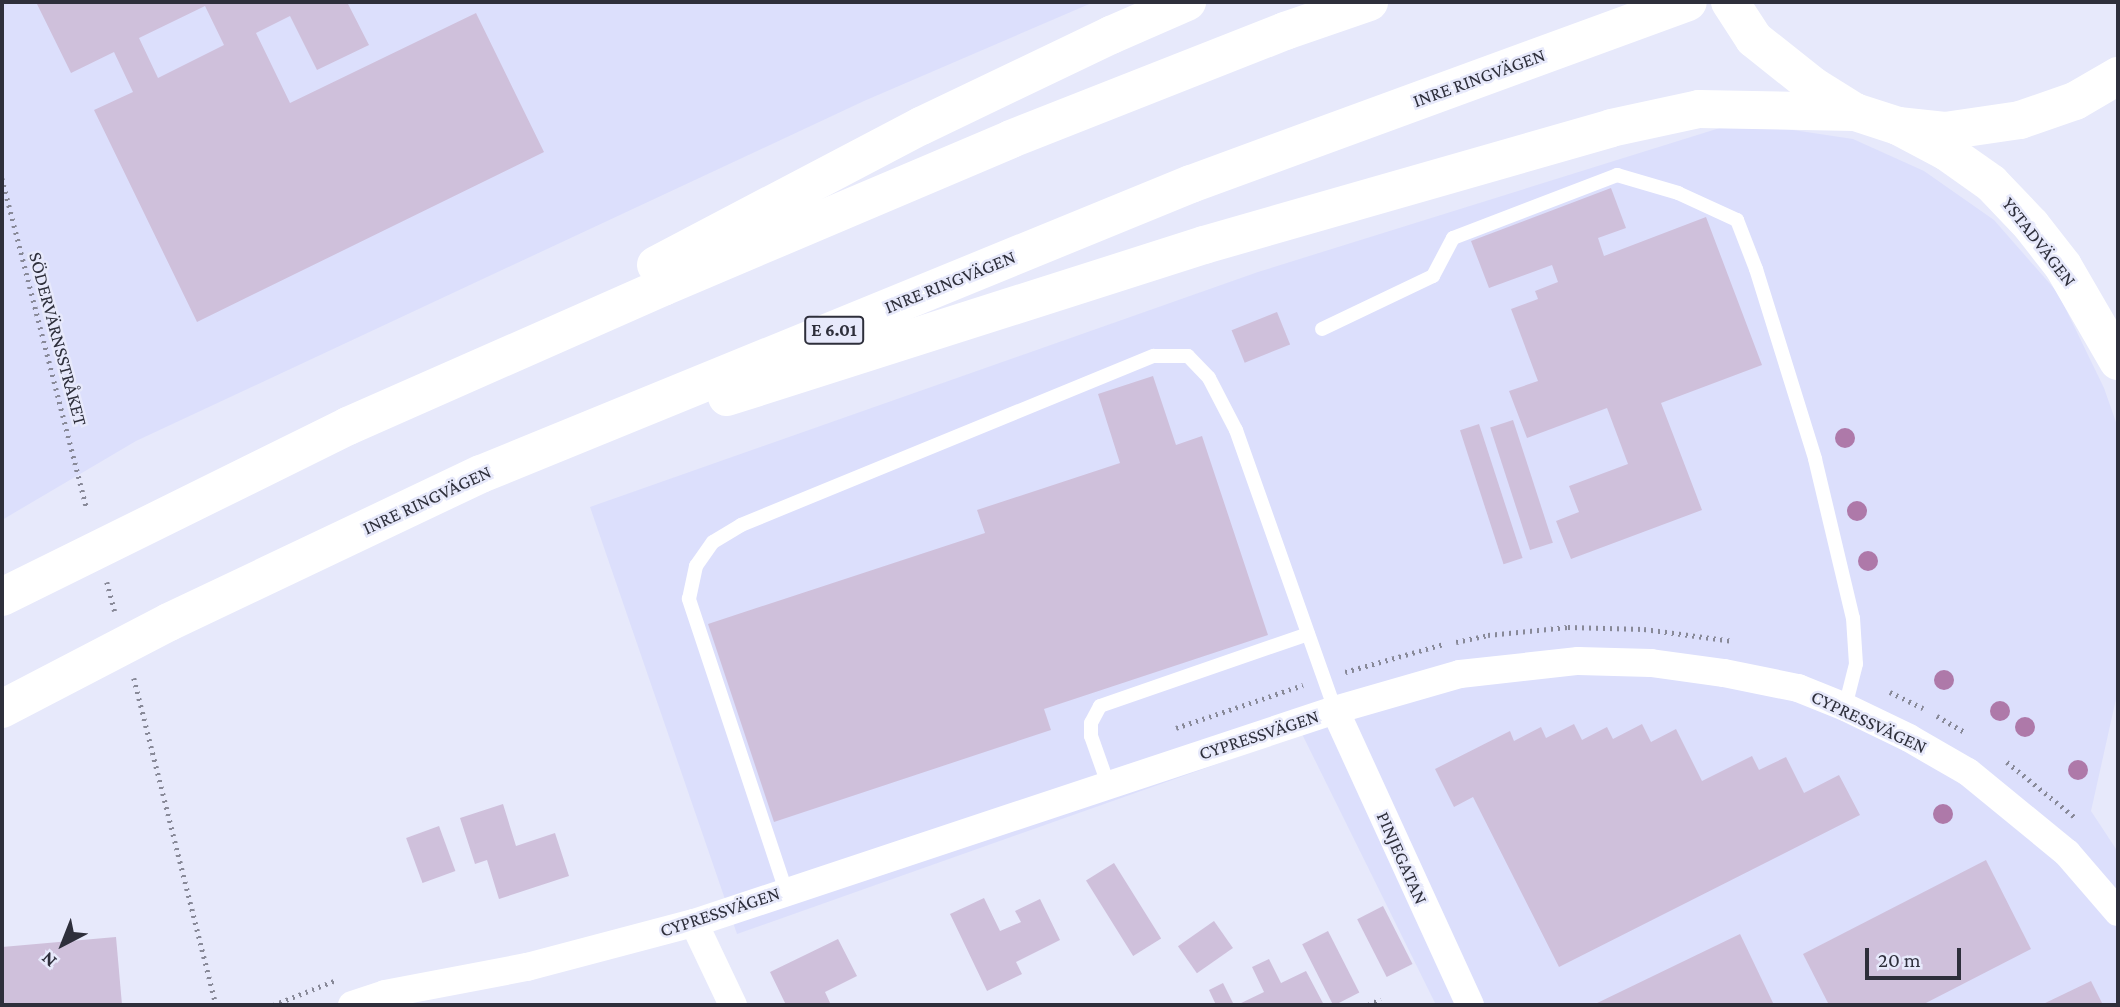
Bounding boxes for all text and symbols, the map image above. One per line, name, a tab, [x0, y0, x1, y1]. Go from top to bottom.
street label: INRE RINGVÄGEN	[1410, 43, 1548, 113]
street label: YSTADVÄGEN	[1997, 193, 2081, 291]
street label: INRE RINGVÄGEN	[881, 245, 1019, 319]
street label: SÖDERVÄRNSSTRÅKET	[24, 250, 92, 428]
road number: E 6.01	[802, 316, 866, 344]
street label: INRE RINGVÄGEN	[359, 460, 495, 540]
street label: CYPRESSVÄGEN	[1808, 685, 1930, 759]
street label: CYPRESSVÄGEN	[1196, 705, 1322, 765]
street label: PINJEGATAN	[1371, 808, 1433, 908]
street label: CYPRESSVÄGEN	[657, 882, 783, 942]
north arrow	[28, 909, 98, 979]
scale bar	[1868, 934, 1964, 978]
text: N	[37, 948, 60, 972]
text: 20 m	[1878, 948, 1921, 972]

